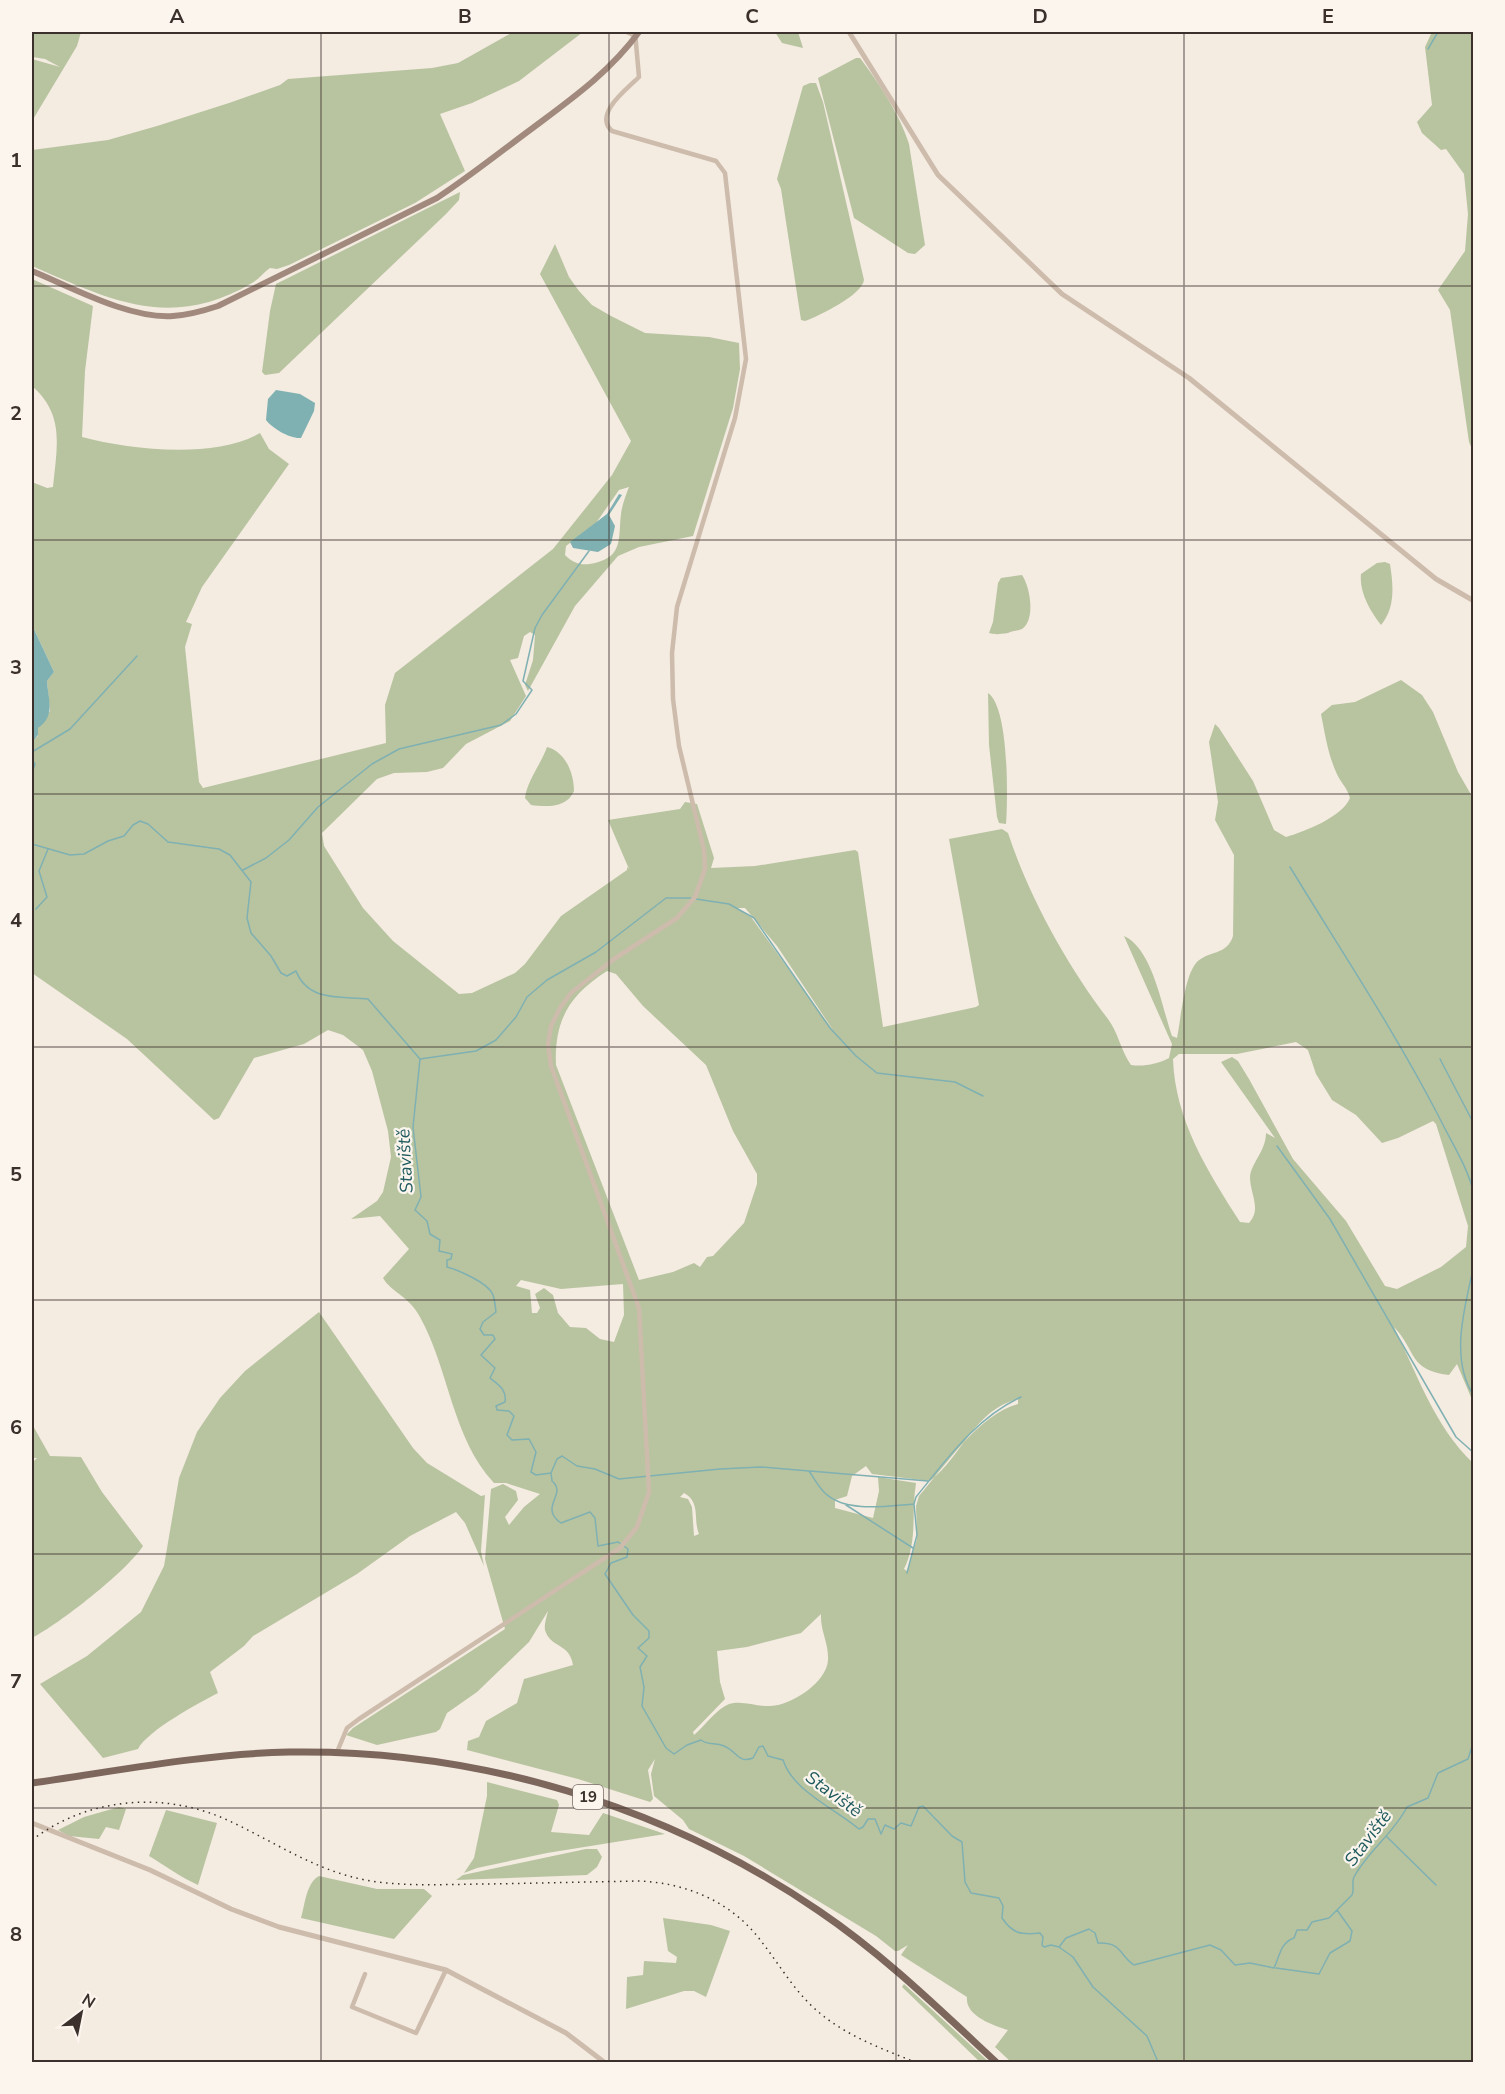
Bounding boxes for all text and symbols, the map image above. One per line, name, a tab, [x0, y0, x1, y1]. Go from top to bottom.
text: A	[170, 3, 185, 30]
text: B	[458, 3, 472, 30]
text: C	[745, 3, 759, 30]
text: D	[1032, 3, 1048, 30]
text: E	[1322, 3, 1334, 30]
text: 1	[10, 147, 22, 174]
text: 2	[10, 400, 22, 427]
text: 3	[10, 654, 22, 681]
text: 4	[10, 907, 22, 934]
water label: Staviště	[391, 1128, 419, 1194]
text: 5	[10, 1161, 22, 1188]
text: 6	[10, 1414, 22, 1441]
text: 7	[10, 1668, 22, 1695]
water label: Staviště	[801, 1765, 868, 1823]
road number: 19	[573, 1785, 603, 1809]
water label: Staviště	[1339, 1805, 1397, 1871]
text: 8	[10, 1921, 22, 1948]
north arrow	[51, 1983, 111, 2043]
text: N	[78, 1989, 99, 2014]

